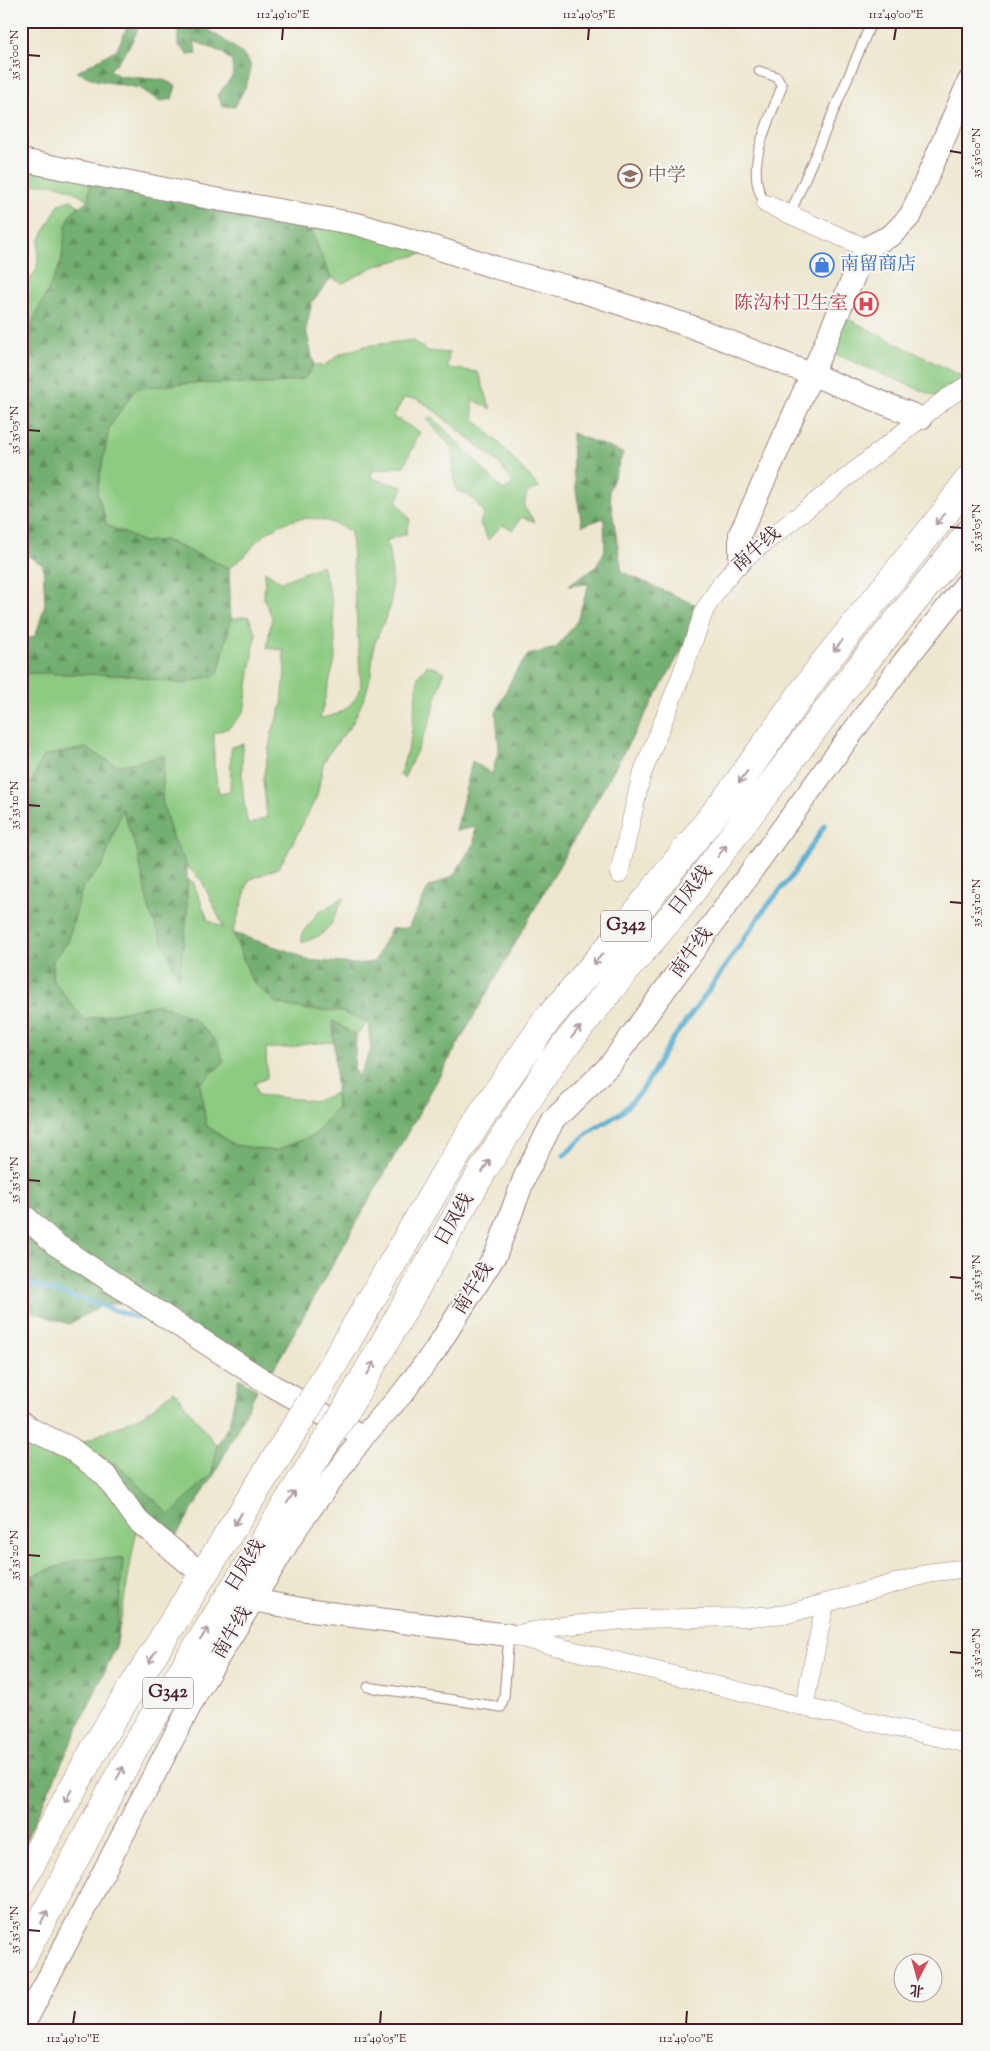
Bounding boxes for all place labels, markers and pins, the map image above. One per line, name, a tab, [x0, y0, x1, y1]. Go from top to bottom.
school or university icon: 中学	[617, 163, 643, 189]
place label: 中学	[648, 163, 686, 190]
shop icon: 南留商店	[809, 252, 835, 278]
place label: 南留商店	[840, 252, 916, 279]
place label: 陈沟村卫生室	[734, 291, 848, 318]
hospital icon: 陈沟村卫生室	[853, 291, 879, 317]

